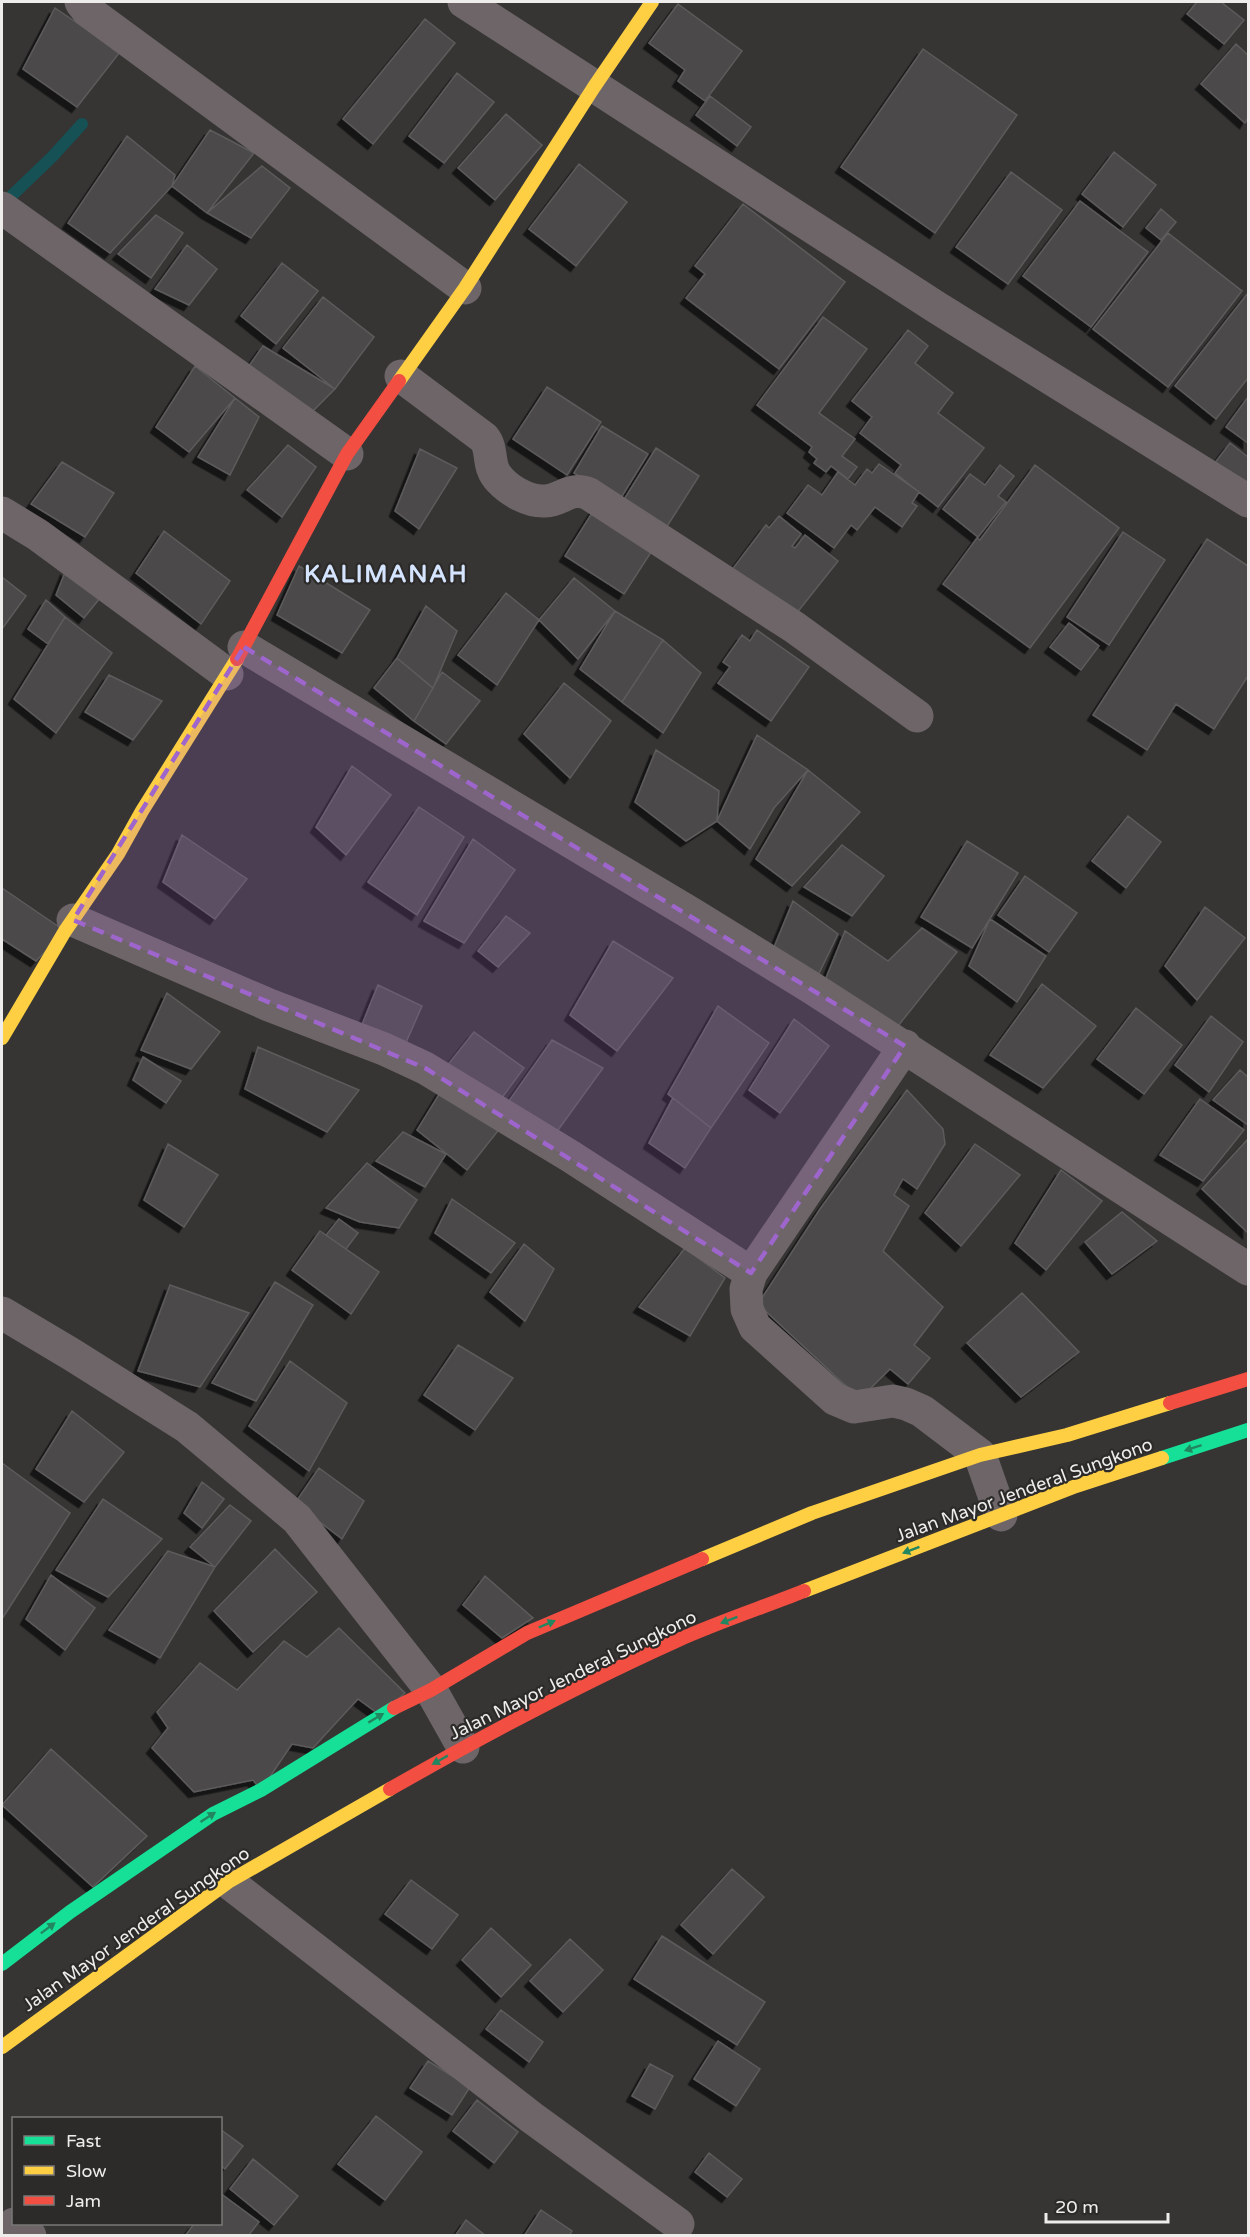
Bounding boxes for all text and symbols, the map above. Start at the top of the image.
district label: KALIMANAH [304,560,468,589]
street label: Jalan Mayor Jenderal Sungkono [892,1433,1156,1547]
one-way arrow [1184,1444,1202,1453]
one-way arrow [902,1546,920,1555]
street label: Jalan Mayor Jenderal Sungkono [446,1605,700,1745]
one-way arrow [720,1616,738,1626]
one-way arrow [538,1620,555,1629]
one-way arrow [368,1712,384,1723]
one-way arrow [431,1755,448,1765]
one-way arrow [200,1812,217,1823]
street label: Jalan Mayor Jenderal Sungkono [18,1842,254,2016]
one-way arrow [41,1923,56,1935]
legend [12,2117,222,2225]
text: Fast [66,2130,101,2152]
text: Slow [66,2160,107,2182]
scale bar [1046,2186,1168,2224]
text: Jam [66,2190,101,2212]
text: 20 m [1055,2196,1099,2218]

